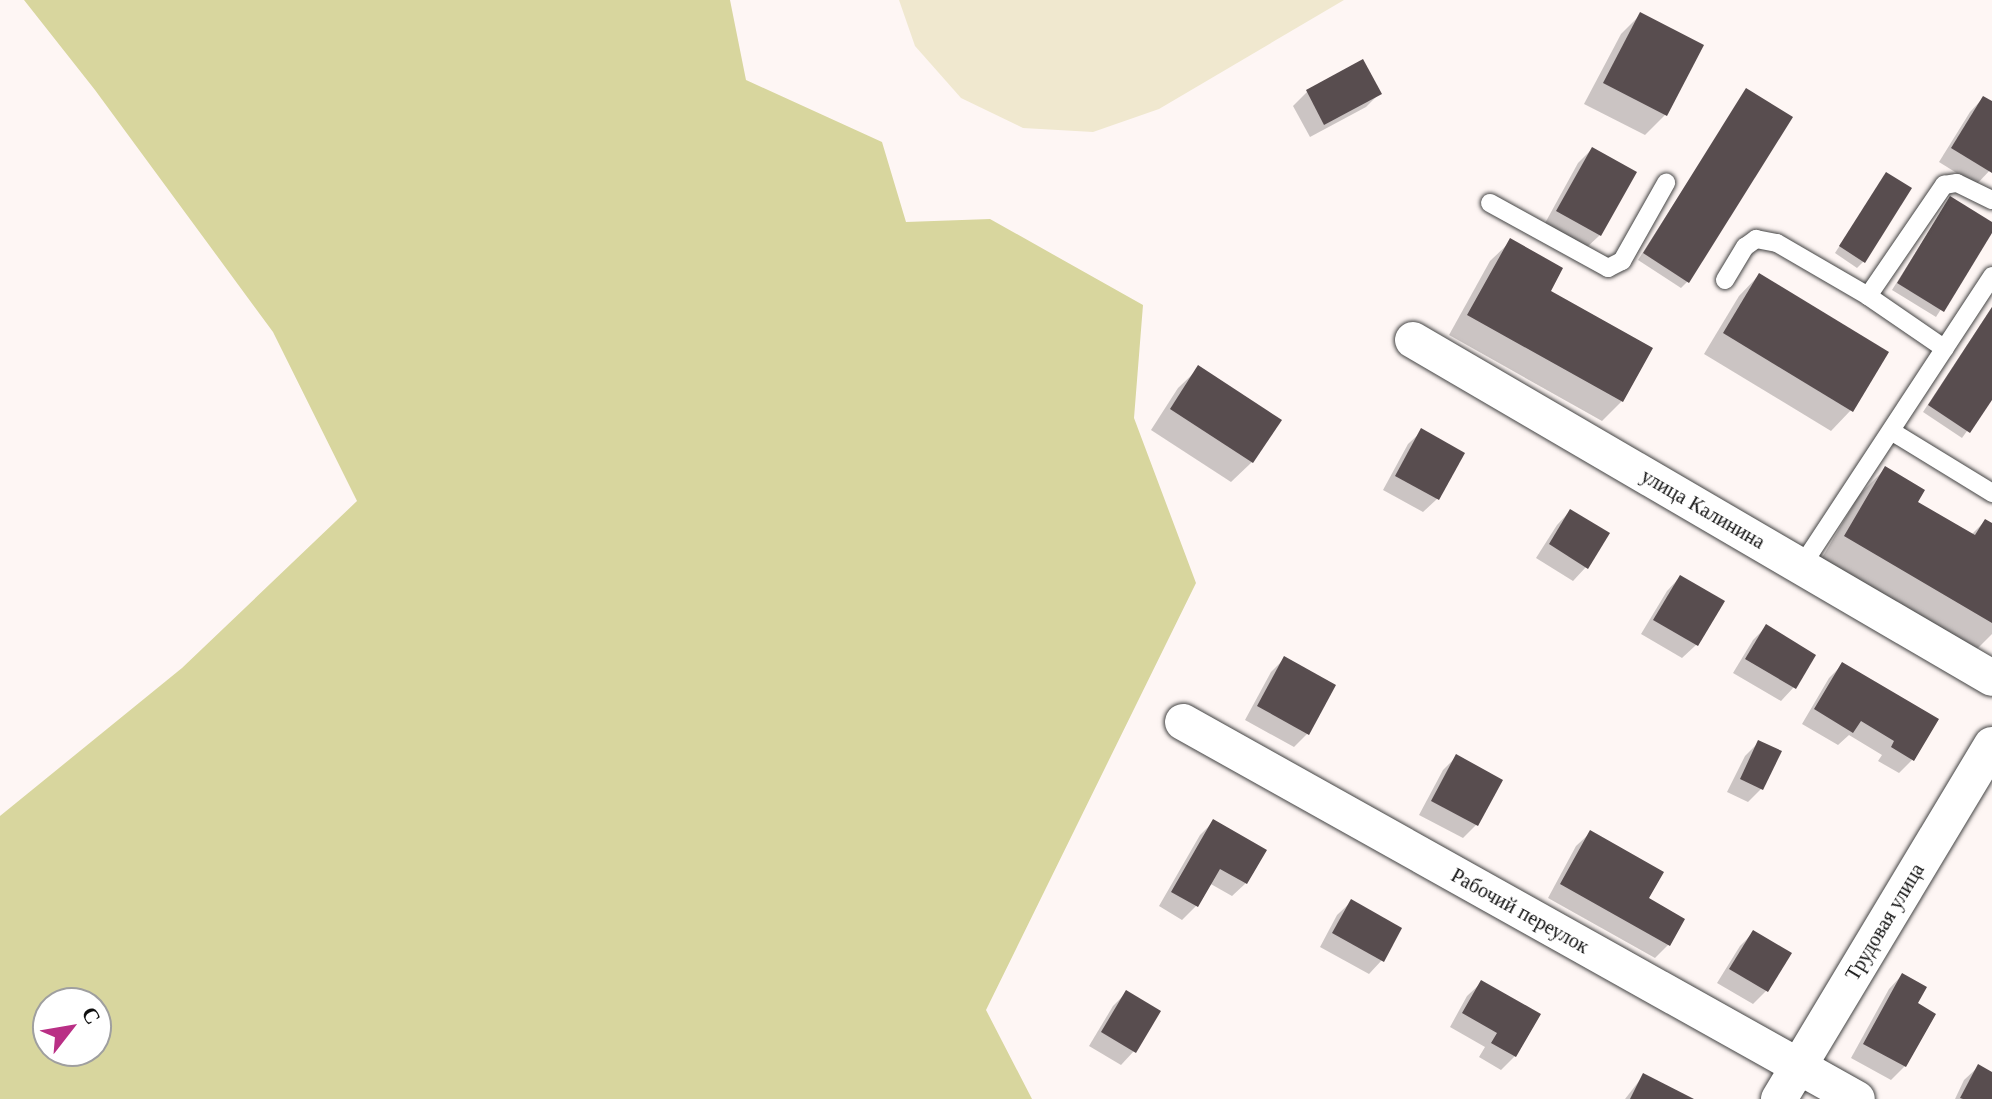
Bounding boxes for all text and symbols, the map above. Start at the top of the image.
street label: улица Калинина [1637,464,1769,554]
street label: Трудовая улица [1841,859,1929,985]
street label: Рабочий переулок [1447,863,1593,959]
north arrow [32,987,112,1067]
text: С [76,1002,107,1029]

